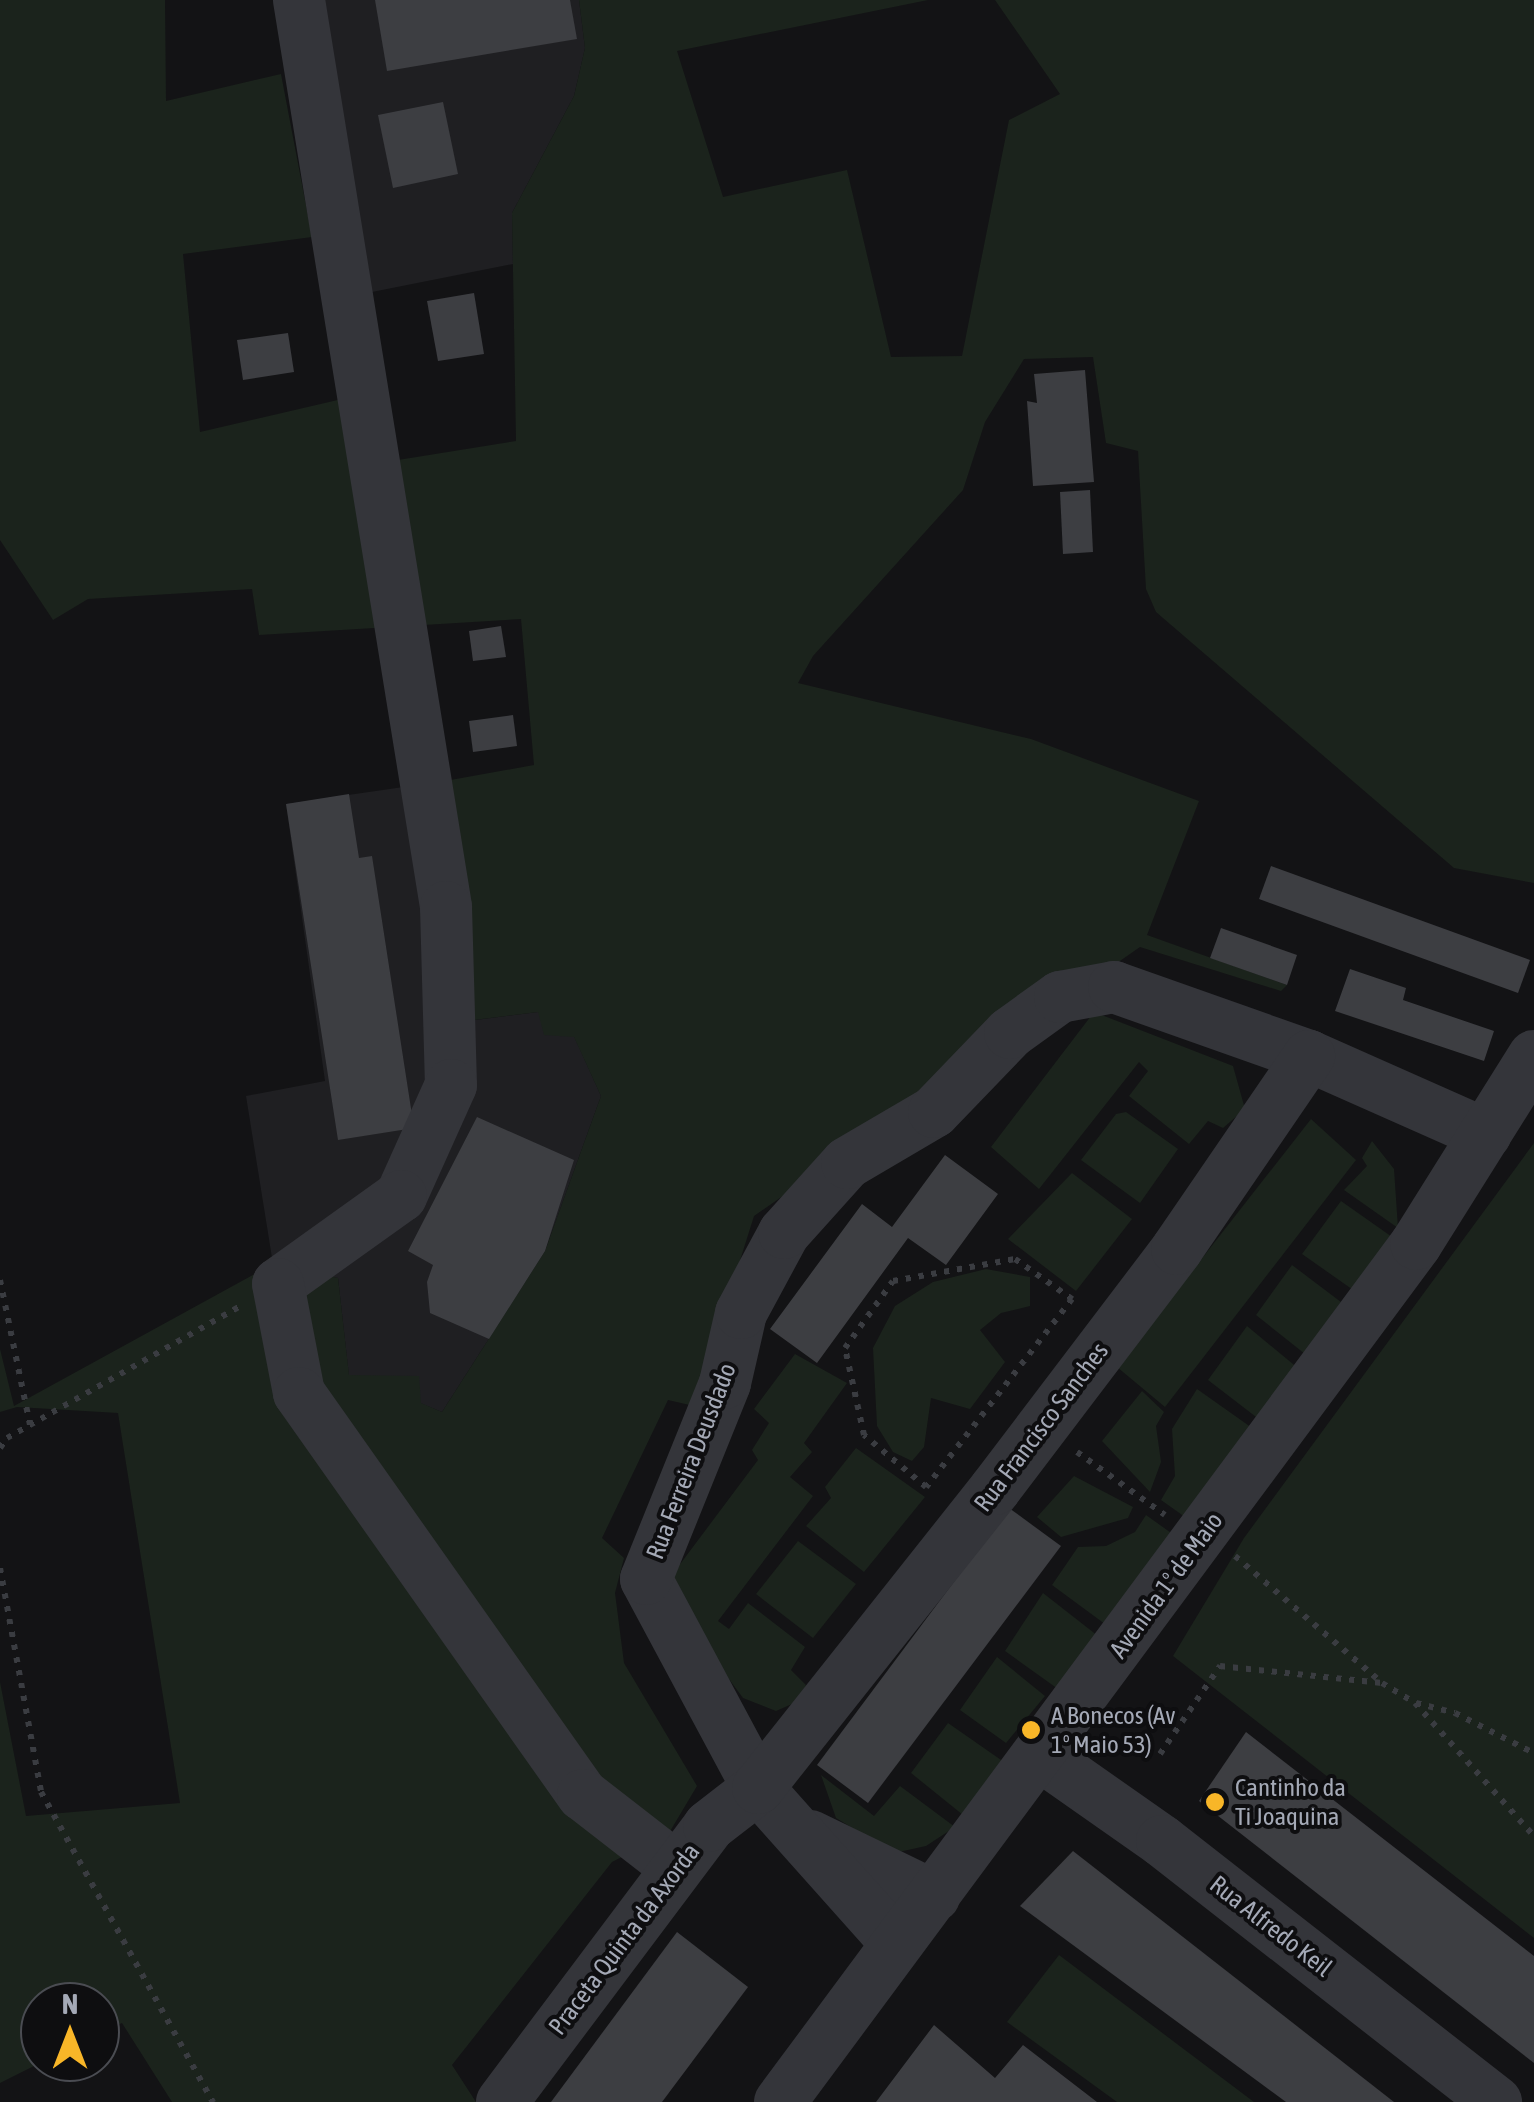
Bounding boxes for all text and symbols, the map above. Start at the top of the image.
street label: Rua Francisco Sanches [968,1337,1114,1517]
street label: Rua Ferreira Deusdado [640,1359,742,1563]
street label: Avenida 1º de Maio [1103,1506,1229,1664]
place label: A Bonecos (Av 1º Maio 53) [1051,1701,1175,1760]
marker: A Bonecos (Av 1º Maio 53) [1020,1719,1042,1741]
place label: Cantinho da Ti Joaquina [1235,1773,1346,1832]
marker: Cantinho da Ti Joaquina [1204,1791,1226,1813]
street label: Praceta Quinta da Axorda [542,1837,706,2041]
street label: Rua Alfredo Keil [1204,1869,1338,1983]
north arrow [20,1982,120,2082]
text: N [62,1988,78,2020]

